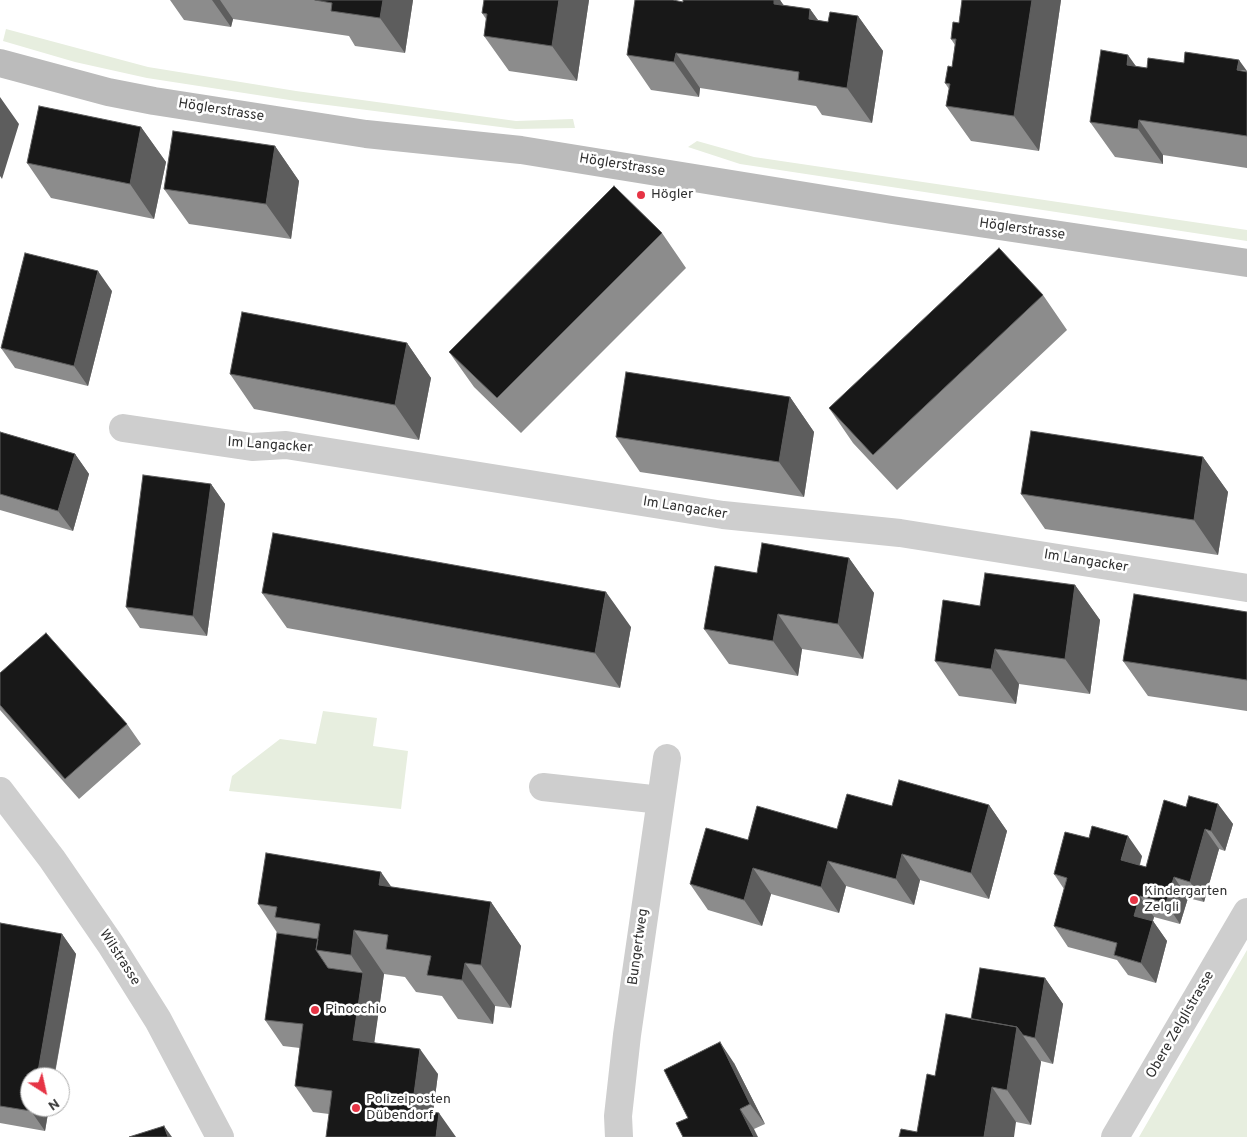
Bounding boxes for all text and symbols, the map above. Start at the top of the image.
street label: Höglerstrasse [177,96,265,126]
street label: Höglerstrasse [578,151,666,181]
place label: Högler [651,187,693,203]
marker: Högler [635,189,647,201]
street label: Höglerstrasse [978,216,1066,244]
street label: Im Langacker [227,435,313,457]
street label: Im Langacker [642,494,728,524]
street label: Im Langacker [1043,547,1129,577]
place label: Kindergarten Zelgli [1144,884,1227,916]
marker: Kindergarten Zelgli [1128,894,1140,906]
street label: Bungertweg [625,908,653,986]
street label: Wilstrasse [95,927,143,989]
street label: Obere Zelglistrasse [1143,968,1219,1082]
place label: Pinocchio [325,1002,387,1018]
marker: Pinocchio [309,1004,321,1016]
north arrow [20,1067,70,1117]
place label: Polizeiposten Dübendorf [366,1092,451,1124]
text: N [44,1094,62,1114]
marker: Polizeiposten Dübendorf [350,1102,362,1114]

